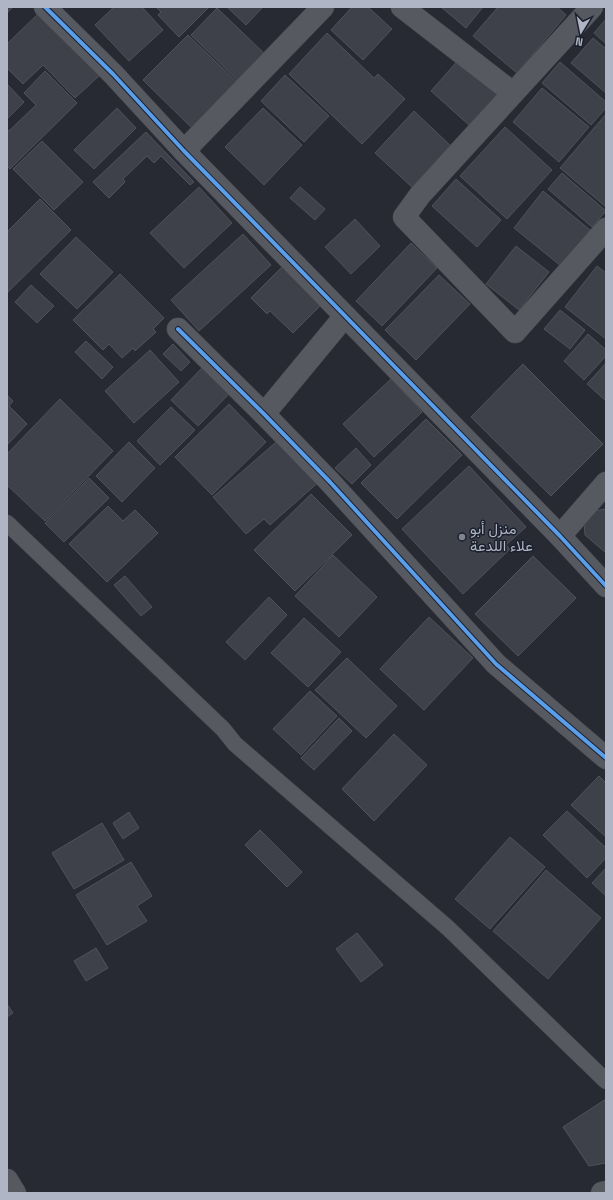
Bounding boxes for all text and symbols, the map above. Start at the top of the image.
north arrow [561,12,601,52]
text: N [574,34,584,49]
place label: منزل أبو علاء اللدعة [470,519,533,555]
marker: منزل أبو علاء اللدعة [457,532,467,542]

